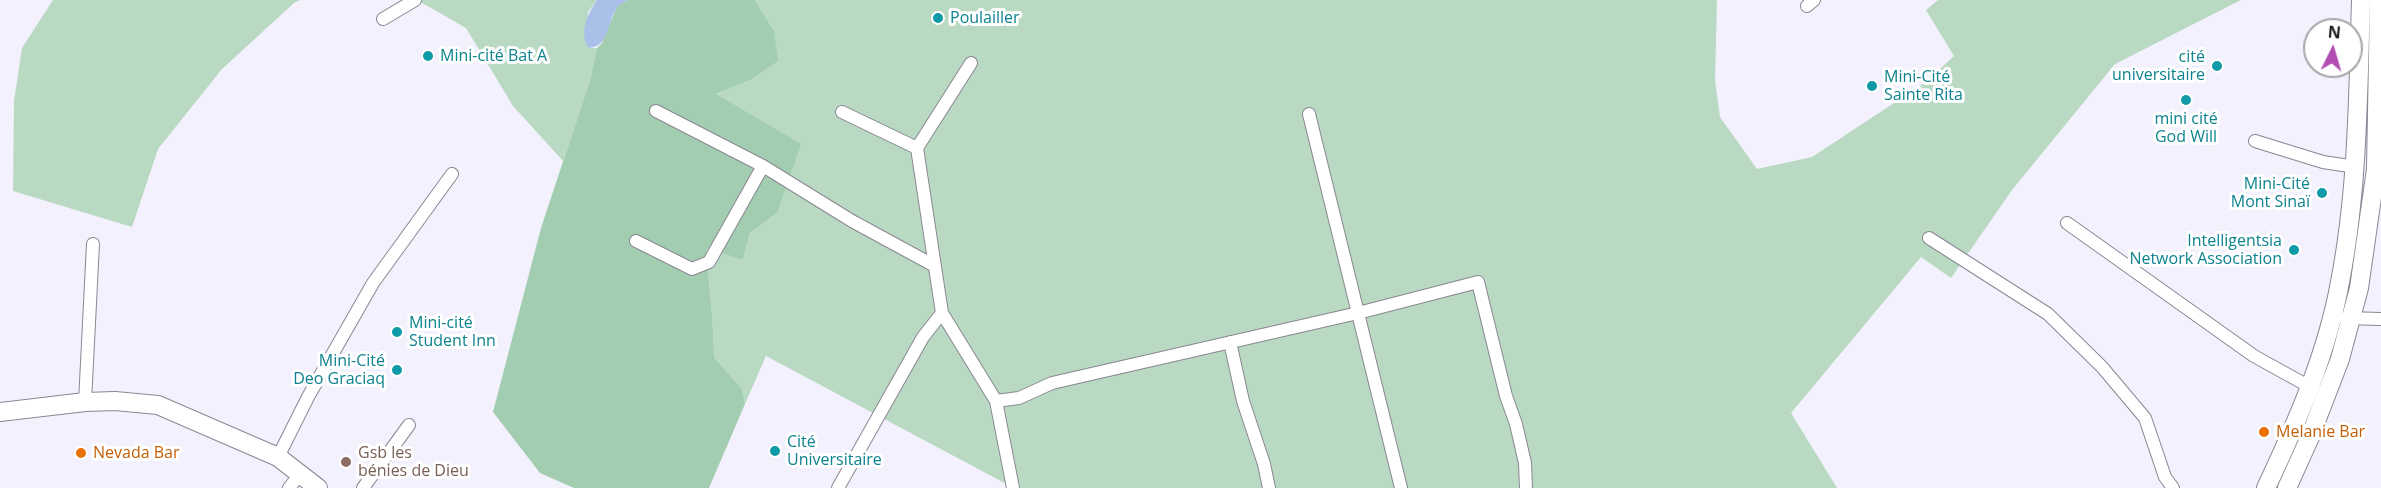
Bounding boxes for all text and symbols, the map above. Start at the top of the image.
place label: Poulailler [950,8,1020,28]
marker: Poulailler [931,11,945,25]
north arrow [2303,18,2363,78]
text: N [2327,21,2342,44]
place label: Mini-cité Bat A [440,46,547,66]
place label: cité universitaire [2112,47,2205,85]
marker: Mini-cité Bat A [421,49,435,63]
marker: cité universitaire [2210,59,2224,73]
place label: Mini-Cité Sainte Rita [1884,67,1963,105]
marker: Mini-Cité Sainte Rita [1865,79,1879,93]
marker: mini cité God Will [2179,93,2193,107]
place label: mini cité God Will [2154,109,2218,147]
place label: Mini-Cité Mont Sinaï [2231,174,2310,212]
marker: Mini-Cité Mont Sinaï [2315,186,2329,200]
place label: Intelligentsia Network Association [2129,231,2282,269]
marker: Intelligentsia Network Association [2287,243,2301,257]
place label: Mini-cité Student Inn [409,313,496,351]
marker: Mini-cité Student Inn [390,325,404,339]
place label: Mini-Cité Deo Graciaq [293,351,385,389]
marker: Mini-Cité Deo Graciaq [390,363,404,377]
place label: Melanie Bar [2276,422,2365,442]
marker: Melanie Bar [2257,425,2271,439]
place label: Cité Universitaire [787,432,882,470]
place label: Nevada Bar [93,443,180,463]
place label: Gsb les bénies de Dieu [358,443,469,481]
marker: Cité Universitaire [768,444,782,458]
marker: Nevada Bar [74,446,88,460]
marker: Gsb les bénies de Dieu [339,455,353,469]

